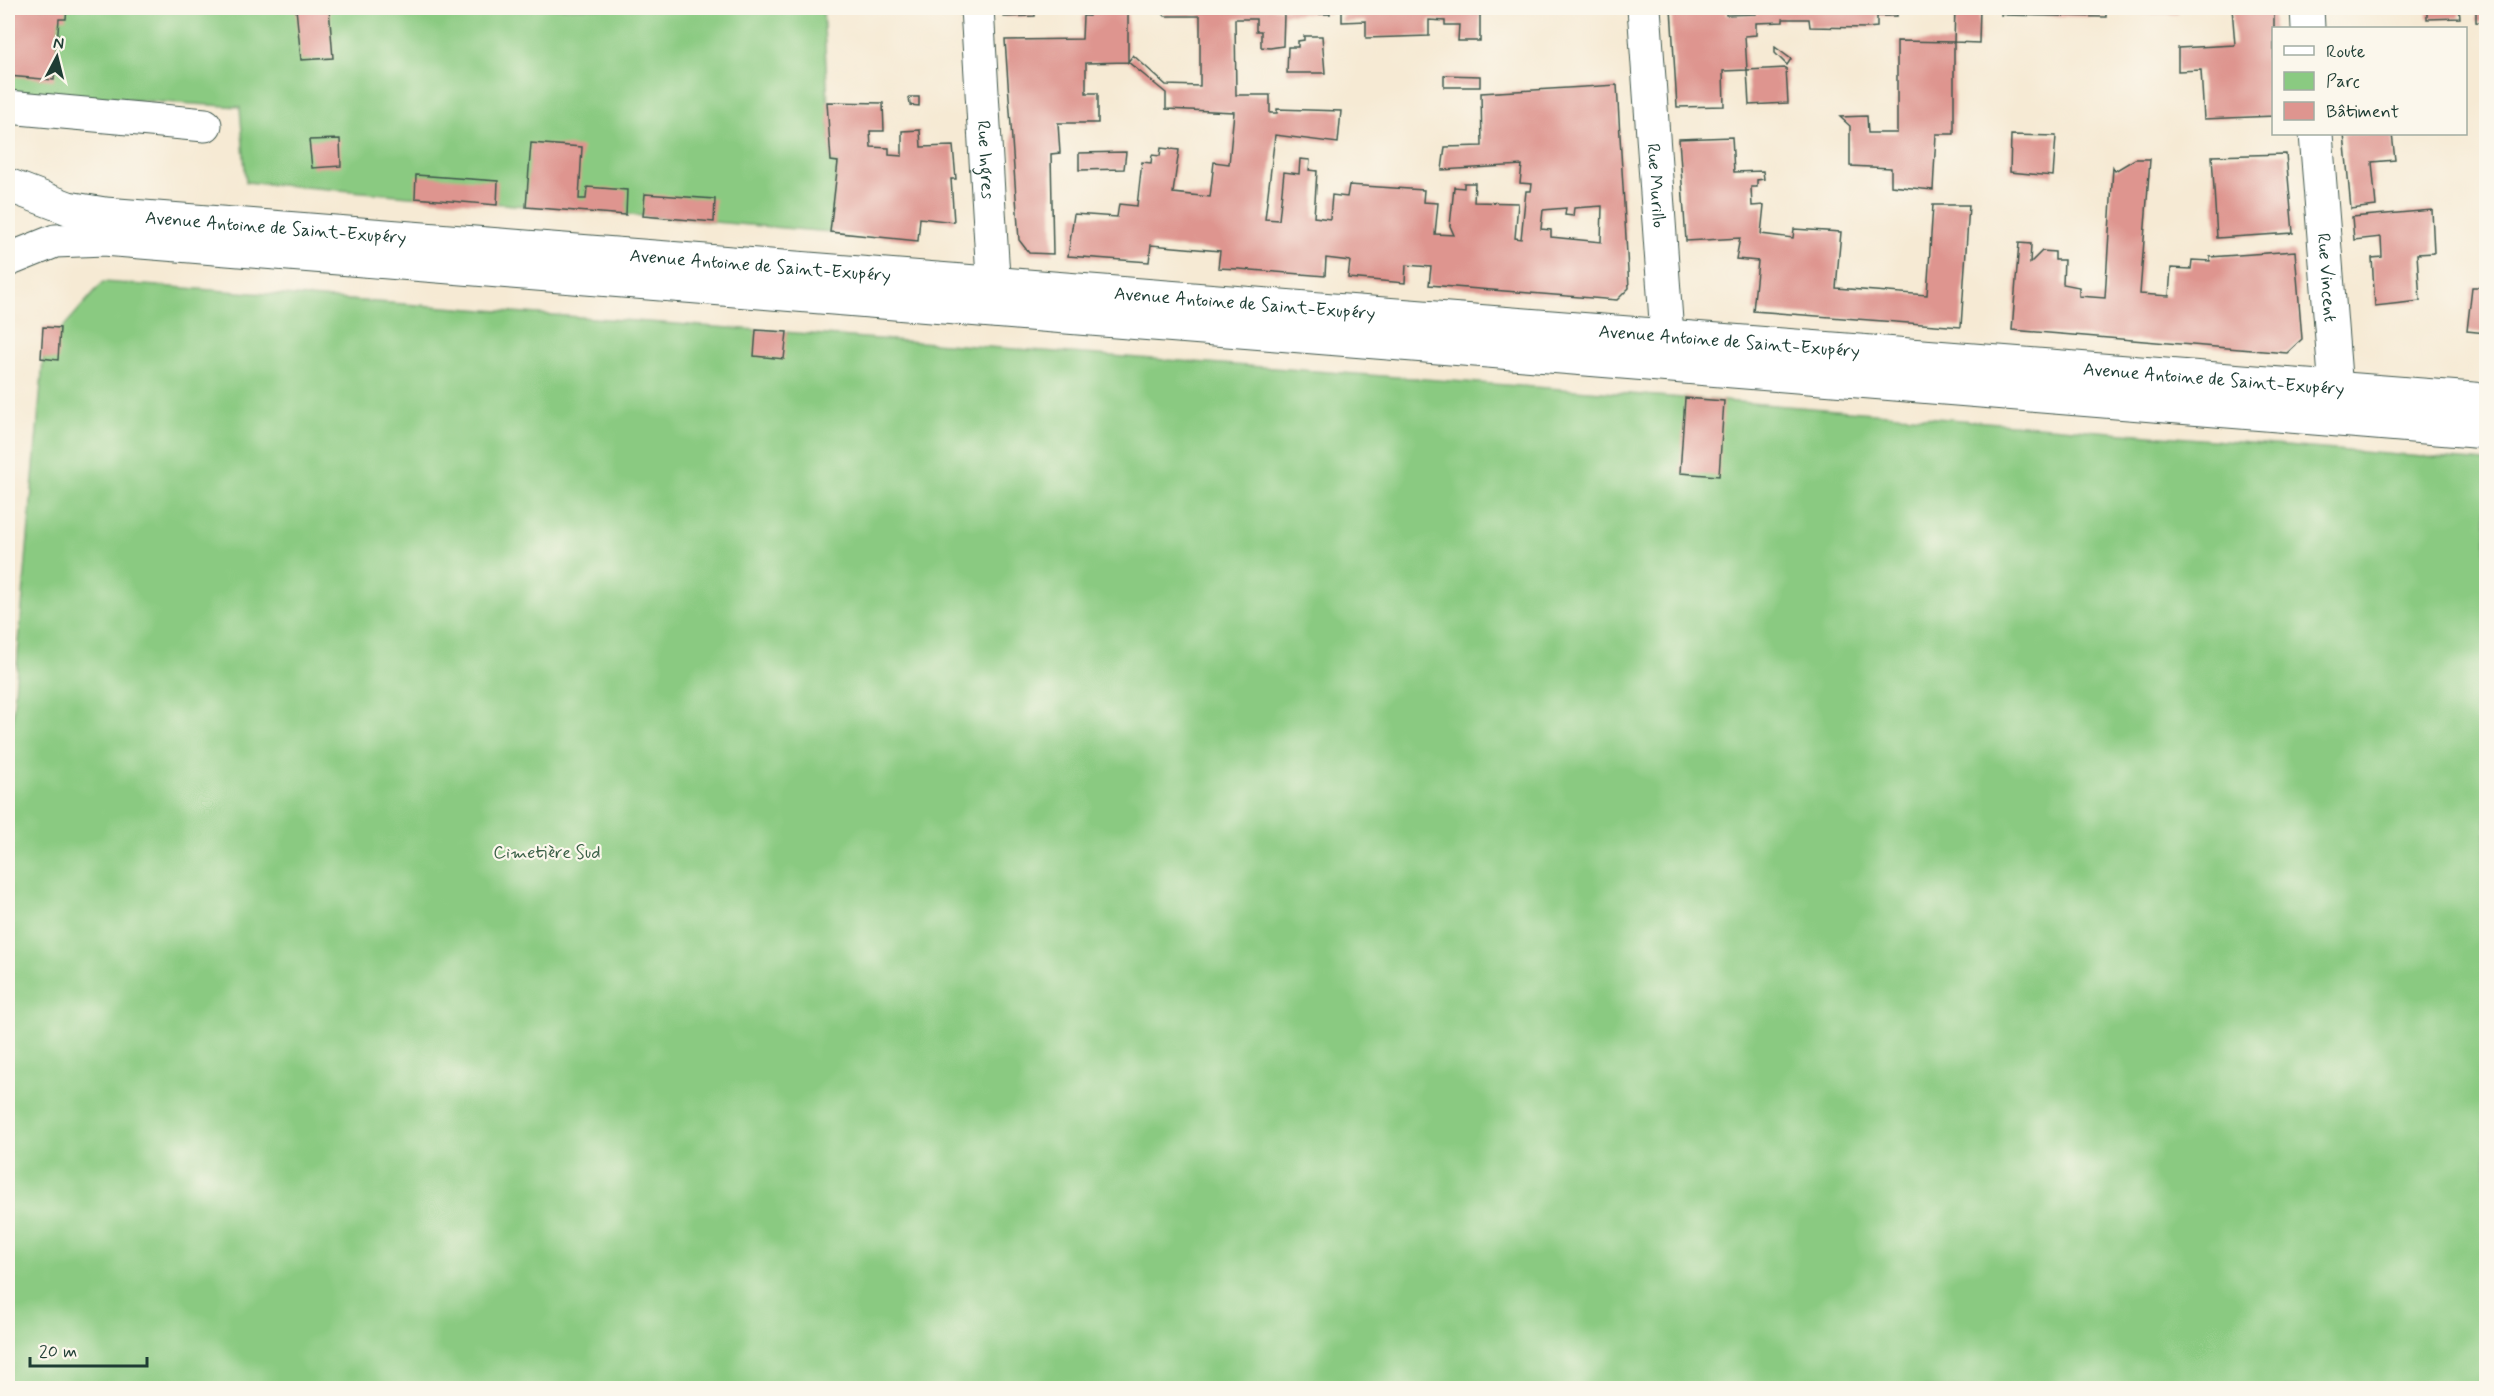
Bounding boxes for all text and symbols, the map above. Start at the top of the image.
north arrow [27,27,87,87]
legend [2272,27,2467,135]
text: N [52,33,65,55]
text: Route [2326,40,2365,64]
text: Parc [2326,70,2360,94]
text: Bâtiment [2326,100,2399,124]
street label: Rue Ingres [971,120,999,200]
street label: Rue Murillo [1641,142,1670,229]
street label: Avenue Antoine de Saint-Exupéry [144,206,407,251]
street label: Rue Vincent [2311,232,2342,323]
street label: Avenue Antoine de Saint-Exupéry [629,244,892,288]
street label: Avenue Antoine de Saint-Exupéry [1113,282,1376,326]
street label: Avenue Antoine de Saint-Exupéry [1598,320,1861,364]
street label: Avenue Antoine de Saint-Exupéry [2082,358,2345,402]
park label: Cimetière Sud [493,841,601,865]
scale bar [30,1330,147,1368]
text: 20 m [39,1340,77,1364]

